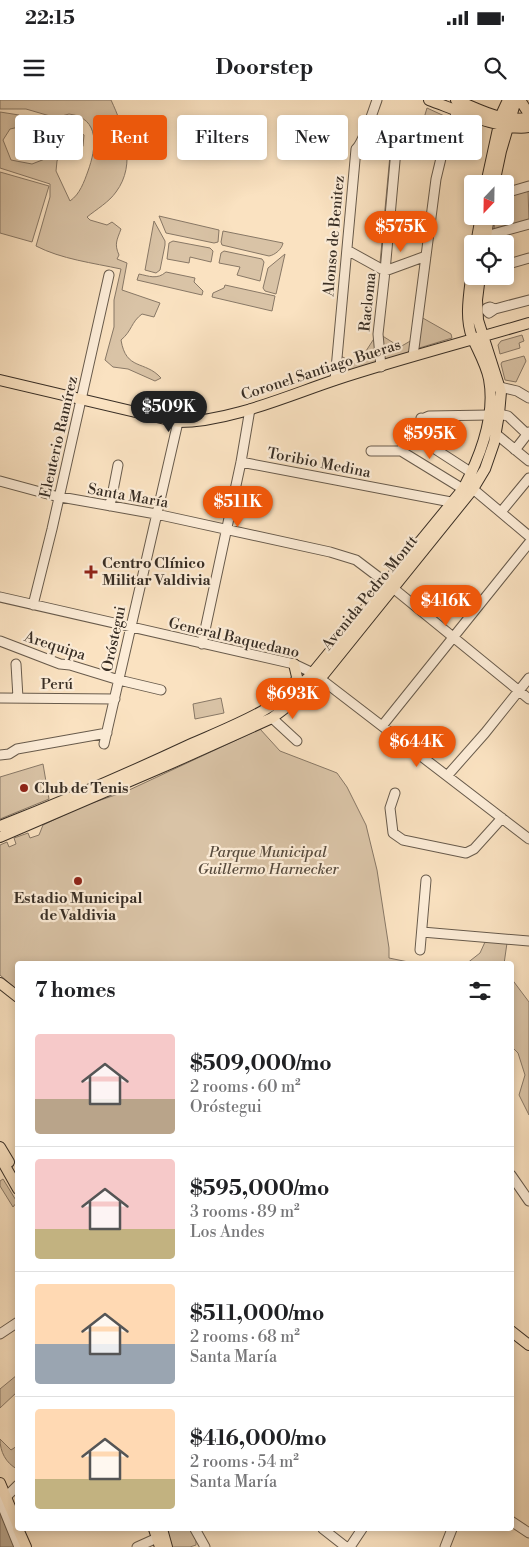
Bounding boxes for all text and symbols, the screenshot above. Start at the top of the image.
text: 22:15 [25,6,75,30]
icon: menu [20,54,48,82]
text: Doorstep [216,54,313,81]
icon: search [481,54,509,82]
chip: Buy [15,115,83,160]
chip: Rent [93,115,167,160]
chip: Filters [177,115,267,160]
chip: New [277,115,348,160]
chip: Apartment [358,115,482,160]
street label: Alonso de Benitez [319,175,349,298]
north arrow [464,175,514,225]
map controls [464,175,514,285]
pin: $575K [366,210,436,253]
text: $575K [376,217,426,237]
button: locate [464,235,514,285]
street label: Racloma [355,271,381,333]
street label: Coronel Santiago Bueras [239,335,403,405]
street label: Eleuterio Ramírez [36,374,82,500]
pin: $509K [134,390,204,433]
text: $509K [142,397,196,417]
pin: $595K [395,418,465,460]
text: $595K [404,424,456,444]
street label: Toribio Medina [266,444,373,482]
street label: Santa María [86,480,170,513]
pin: $511K [203,486,273,528]
text: $511K [214,492,262,512]
street label: Avenida Pedro Montt [317,531,422,655]
place label: Centro Clínico Militar Valdivia [102,554,212,590]
marker: Centro Clínico Militar Valdivia [84,565,98,579]
pin: $416K [411,584,481,627]
text: $416K [421,591,471,611]
street label: Oróstegui [98,604,130,674]
street label: General Baquedano [167,614,301,662]
street label: Arequipa [21,627,88,665]
street label: Perú [41,675,74,694]
pin: $693K [258,678,328,720]
text: $693K [267,684,319,704]
pin: $644K [382,726,452,768]
text: $644K [390,732,444,752]
place label: Club de Tenis [34,779,128,798]
marker: Club de Tenis [18,782,30,794]
park label: Parque Municipal Guillermo Harnecker [197,843,339,879]
marker: Estadio Municipal de Valdivia [72,875,84,887]
place label: Estadio Municipal de Valdivia [14,889,142,925]
icon: filters [466,977,494,1005]
text: 7 homes [35,978,116,1004]
text: $509,000/mo [190,1051,332,1077]
icon: home [75,1054,135,1114]
text: 2 rooms · 60 m² [190,1077,301,1097]
text: Oróstegui [190,1097,262,1117]
text: $595,000/mo [190,1176,329,1202]
icon: home [75,1179,135,1239]
text: 3 rooms · 89 m² [190,1202,300,1222]
text: Los Andes [190,1222,265,1242]
text: $511,000/mo [190,1301,324,1327]
icon: home [75,1304,135,1364]
text: 2 rooms · 68 m² [190,1327,300,1347]
text: Santa María [190,1347,277,1367]
text: $416,000/mo [190,1426,327,1452]
icon: home [75,1429,135,1489]
text: 2 rooms · 54 m² [190,1452,299,1472]
text: Santa María [190,1472,277,1492]

